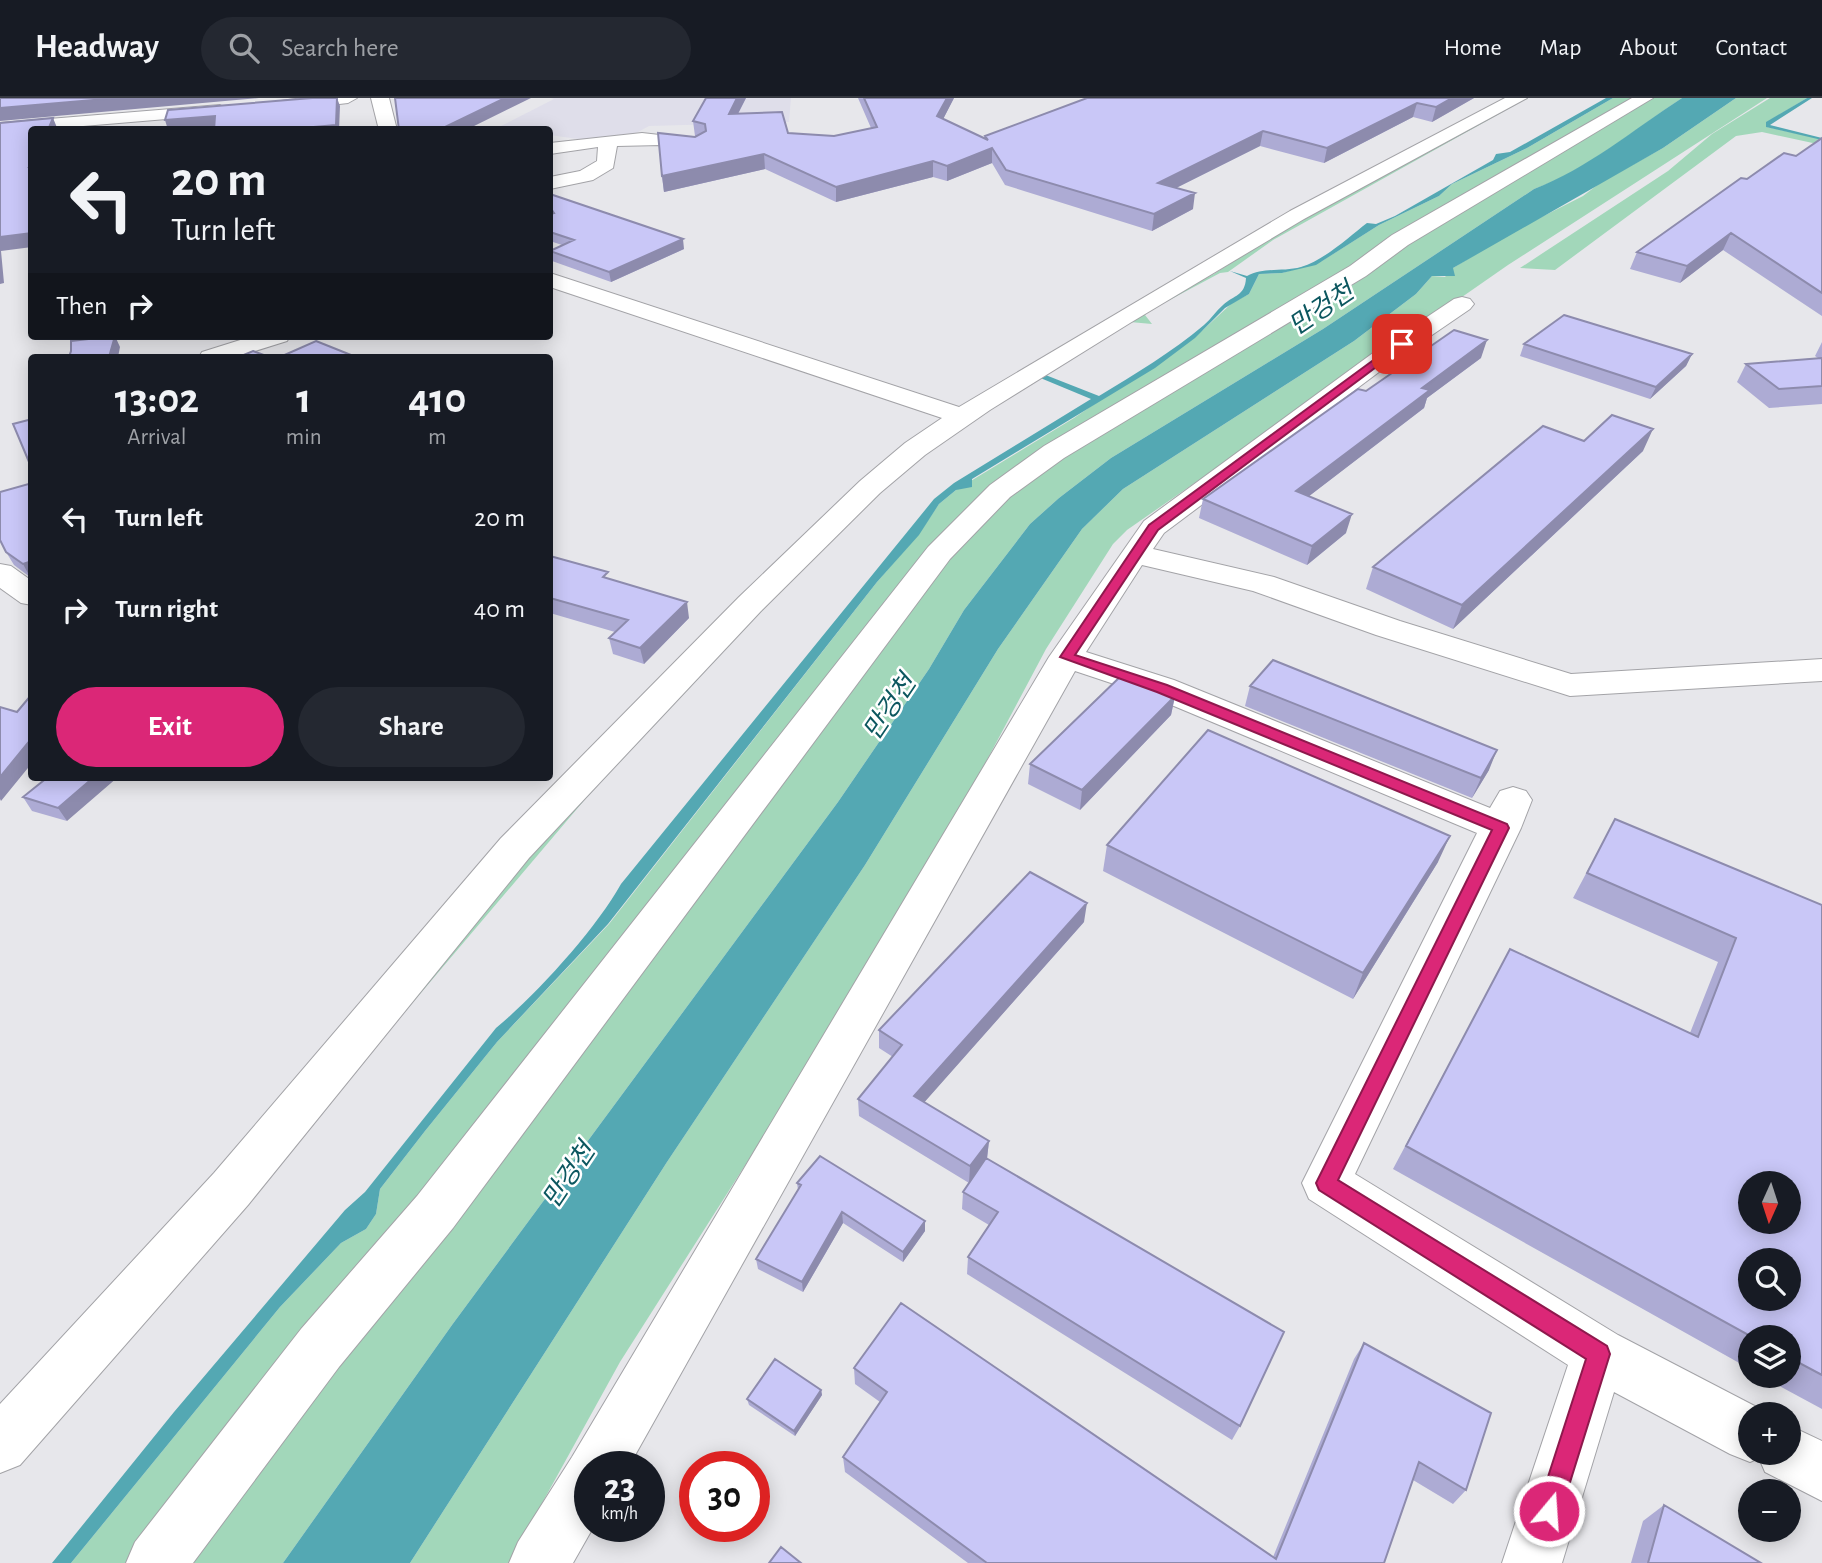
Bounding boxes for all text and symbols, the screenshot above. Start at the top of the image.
search box [201,17,691,80]
icon: search [225,29,263,67]
text: Headway [35,31,159,64]
text: Search here [281,35,399,61]
text: Home [1444,36,1502,60]
text: Map [1540,36,1582,60]
text: About [1620,36,1677,60]
text: Contact [1715,36,1787,60]
icon: left [56,154,147,245]
text: 20 m [171,156,267,205]
text: Turn left [171,214,275,246]
water label: 만겅천 [1284,275,1361,340]
icon: right [121,287,159,325]
text: Then [56,293,107,319]
pin [1372,314,1432,374]
icon: arrive [1383,325,1421,363]
text: 13:02 [115,378,199,420]
text: 1 [296,378,311,420]
text: 410 [408,378,466,420]
text: Arrival [127,426,186,449]
text: min [286,426,322,449]
text: m [428,426,447,449]
icon: left [56,500,94,538]
text: Turn left [115,505,203,531]
text: 20 m [474,505,525,531]
icon: right [56,591,94,629]
text: Turn right [115,596,218,622]
text: 40 m [474,596,525,622]
water label: 만겅천 [858,667,922,745]
button: Exit [56,687,284,767]
button: Share [298,687,525,767]
water label: 만겅천 [537,1135,601,1213]
north arrow [1738,1171,1801,1234]
map controls [1738,1171,1801,1542]
button: search [1738,1248,1801,1311]
button: layers [1738,1325,1801,1388]
button: + [1738,1402,1801,1465]
speed limit sign: 30 [679,1451,770,1542]
text: 23 [604,1470,635,1505]
position arrow [1512,1474,1586,1548]
button: − [1738,1479,1801,1542]
text: km/h [601,1505,638,1523]

